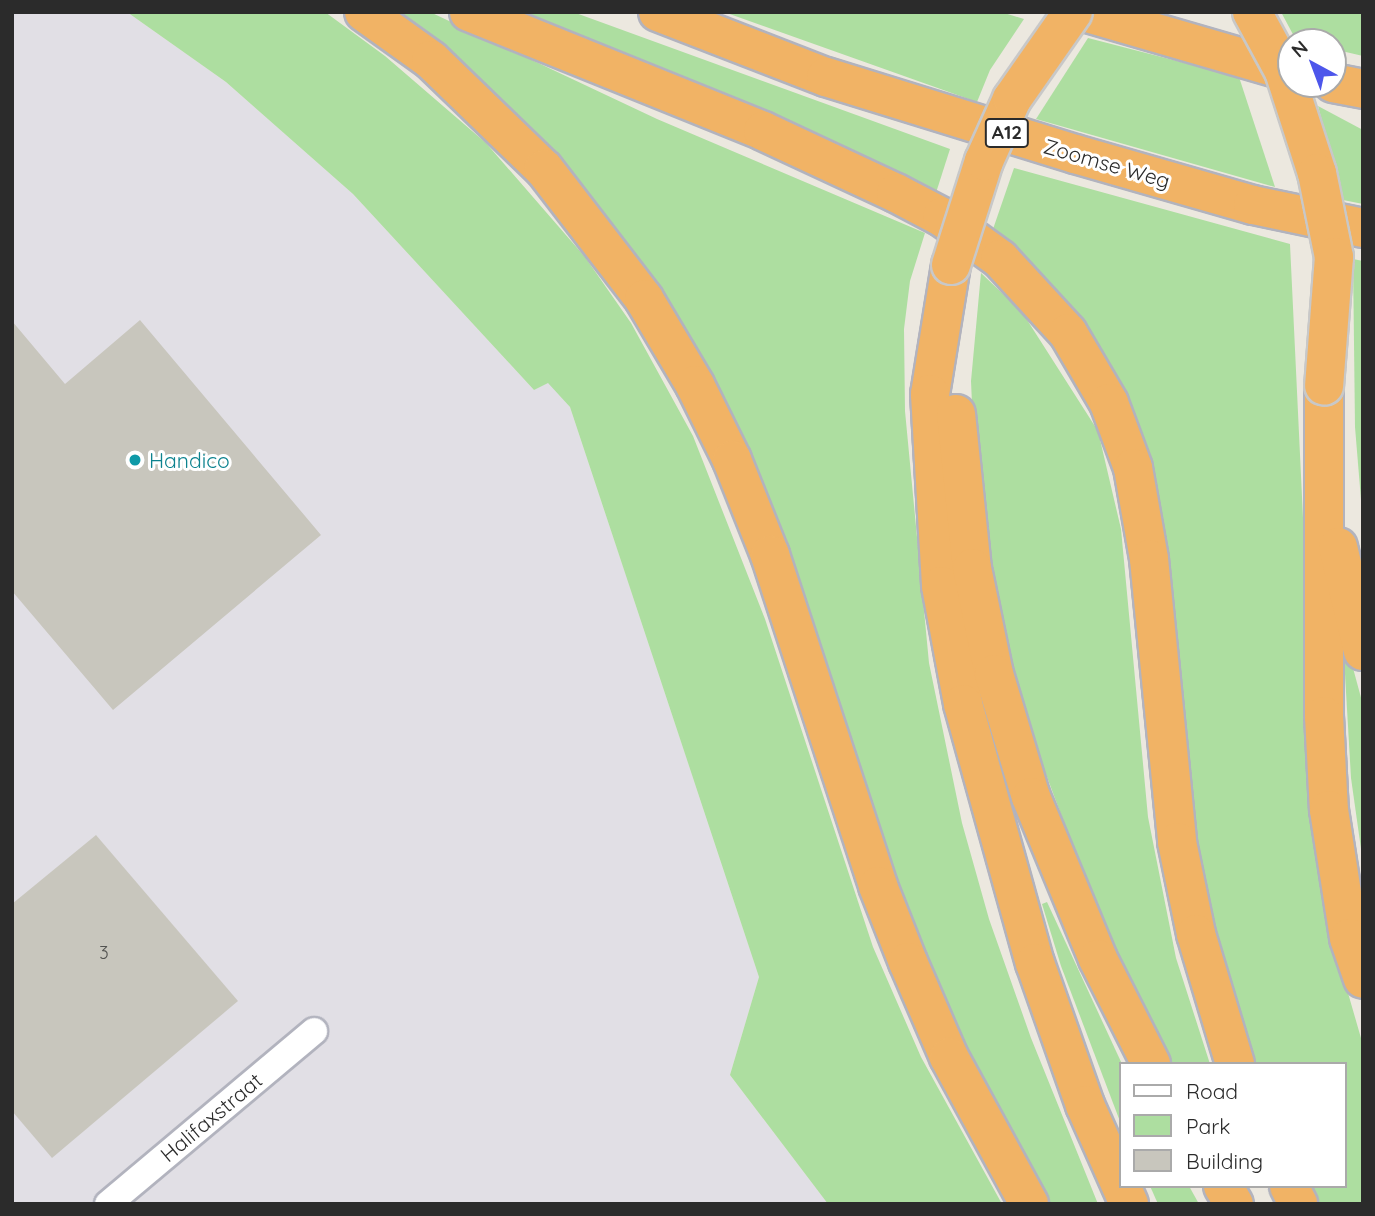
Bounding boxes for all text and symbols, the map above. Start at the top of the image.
north arrow [1277,28,1347,98]
text: N [1286,35,1313,62]
road number: A12 [984,118,1030,148]
street label: Zoomse Weg [1041,133,1173,193]
place label: Handico [149,447,230,473]
marker: Handico [127,452,143,468]
house number: 3 [99,942,109,964]
legend [1120,1062,1347,1188]
street label: Halifaxstraat [155,1067,267,1167]
text: Road [1186,1078,1238,1104]
text: Park [1186,1113,1230,1139]
text: Building [1186,1148,1263,1174]

